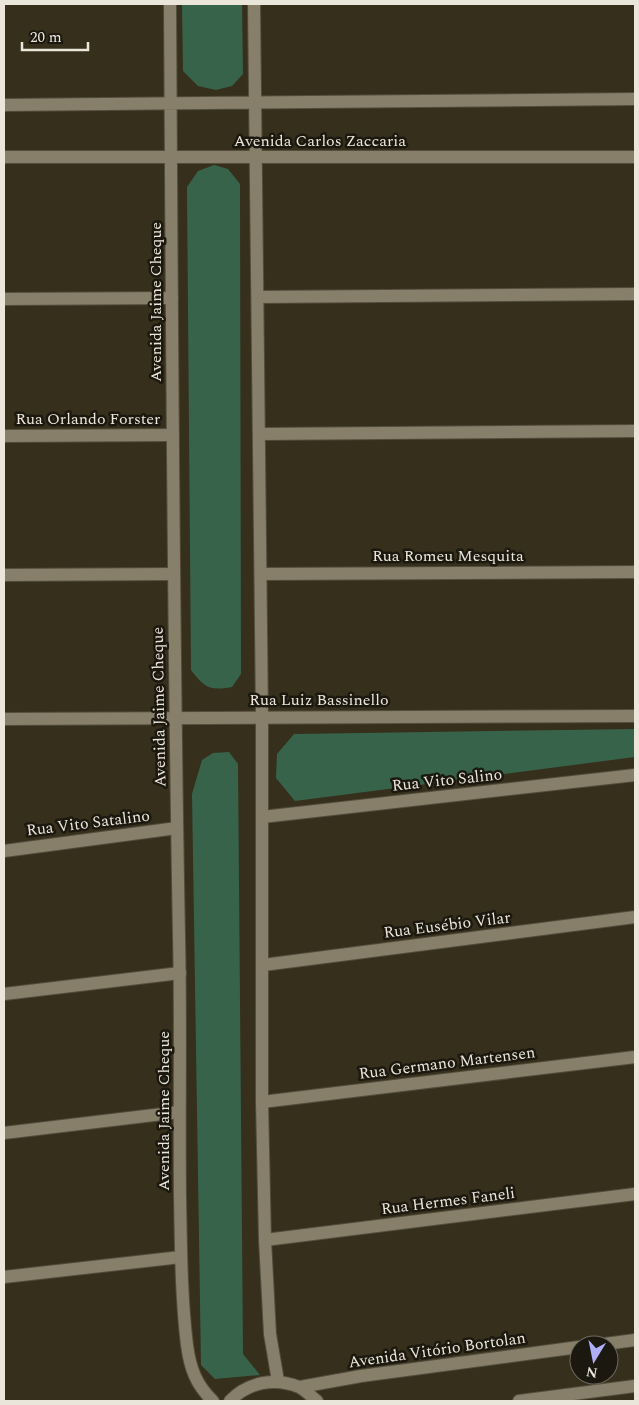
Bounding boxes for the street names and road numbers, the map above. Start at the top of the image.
street label: Avenida Carlos Zaccaria [234,129,406,153]
street label: Avenida Jaime Cheque [144,222,168,382]
street label: Rua Orlando Forster [16,407,160,431]
street label: Rua Romeu Mesquita [372,544,524,568]
street label: Avenida Jaime Cheque [146,627,172,787]
street label: Rua Luiz Bassinello [249,688,389,712]
street label: Rua Vito Salino [391,762,503,798]
street label: Rua Vito Satalino [25,804,151,842]
street label: Rua Eusébio Vilar [382,905,512,945]
street label: Avenida Jaime Cheque [152,1031,176,1191]
street label: Rua Germano Martensen [357,1040,537,1086]
street label: Rua Hermes Faneli [380,1181,516,1221]
street label: Avenida Vitório Bortolan [347,1326,527,1374]

